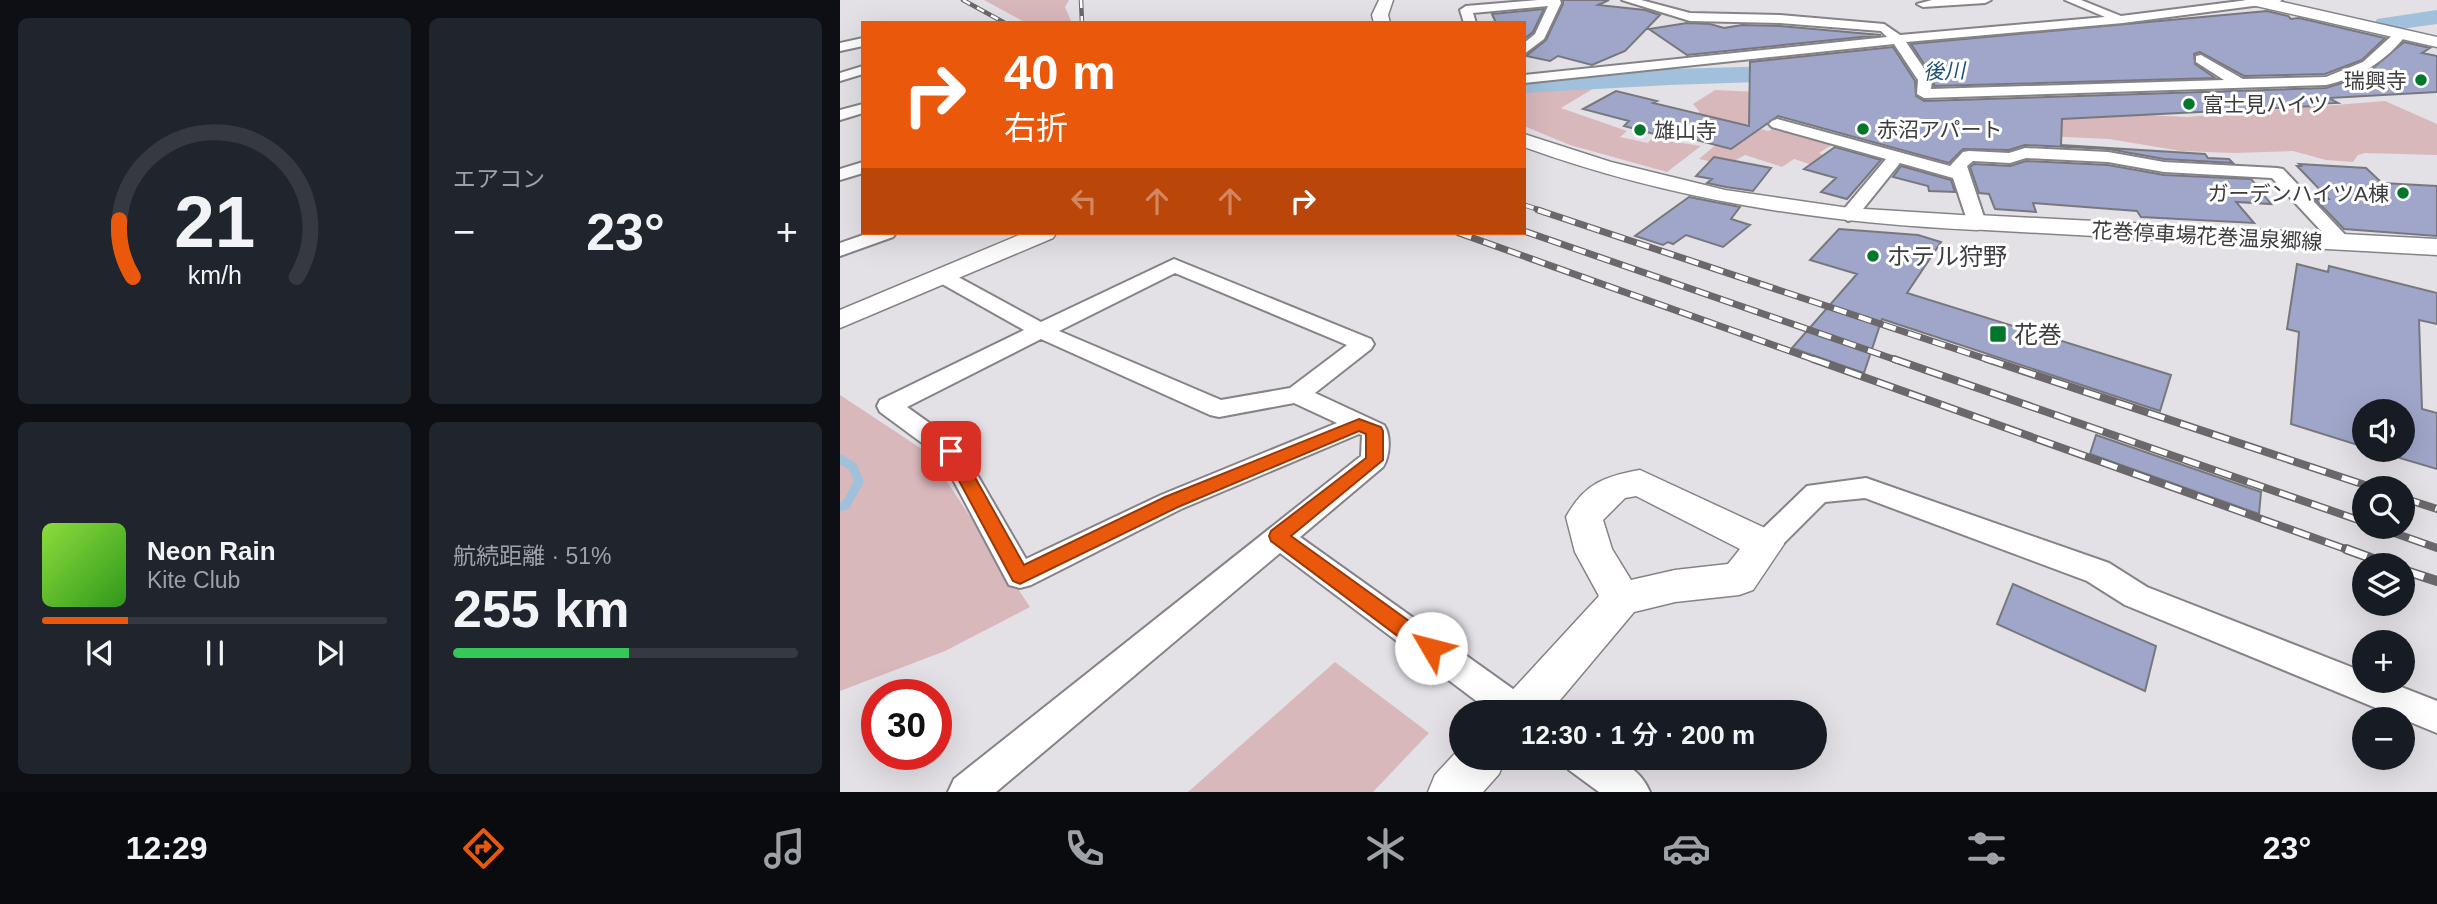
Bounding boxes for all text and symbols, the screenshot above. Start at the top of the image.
text: 40 m [1004,45,1116,99]
icon: right [889,49,980,140]
water label: 後川 [1923,59,1967,83]
place label: 瑞興寺 [2344,69,2407,92]
marker: 瑞興寺 [2413,72,2429,88]
place label: 富士見ハイツ [2203,93,2329,116]
marker: 富士見ハイツ [2181,96,2197,112]
text: 右折 [1004,110,1068,146]
place label: 赤沼アパート [1877,118,2003,141]
place label: 雄山寺 [1654,119,1717,142]
marker: 赤沼アパート [1855,121,1871,137]
marker: 雄山寺 [1632,122,1648,138]
text: エアコン [453,166,545,192]
text: 21 [174,181,255,262]
icon: left [1065,182,1103,220]
icon: ahead [1138,182,1176,220]
icon: ahead [1211,182,1249,220]
icon: right [1284,182,1322,220]
place label: ガーデンハイツA棟 [2207,182,2389,205]
marker: ガーデンハイツA棟 [2395,185,2411,201]
text: 23° [586,203,665,261]
text: − [453,211,475,253]
text: + [776,211,798,253]
street label: 花巻停車場花巻温泉郷線 [2091,218,2323,254]
place label: ホテル狩野 [1887,243,2007,270]
marker: ホテル狩野 [1865,248,1881,264]
text: km/h [187,261,242,289]
place label: 花巻 [2014,321,2062,348]
marker: 花巻 [1988,324,2008,344]
map controls [2352,399,2415,770]
button: sound [2352,399,2415,462]
pin [921,421,981,481]
icon: arrive [932,432,970,470]
button: search [2352,476,2415,539]
text: Neon Rain [147,536,276,566]
text: 航続距離 · 51% [453,543,611,569]
button: layers [2352,553,2415,616]
text: Kite Club [147,567,240,593]
text: 255 km [453,580,629,638]
position arrow [1394,611,1468,685]
button: + [2352,630,2415,693]
icon: previous [81,634,119,672]
icon: pause [196,634,234,672]
icon: next [311,634,349,672]
speed limit sign: 30 [861,679,952,770]
button: − [2352,707,2415,770]
text: 12:30 · 1 分 · 200 m [1521,720,1755,750]
icon: directions [459,824,508,873]
icon: music [760,824,809,873]
icon: phone [1060,824,1109,873]
icon: climate [1361,824,1410,873]
icon: car [1662,824,1711,873]
icon: filters [1962,824,2011,873]
text: 12:29 [126,830,208,866]
text: 23° [2263,830,2311,866]

